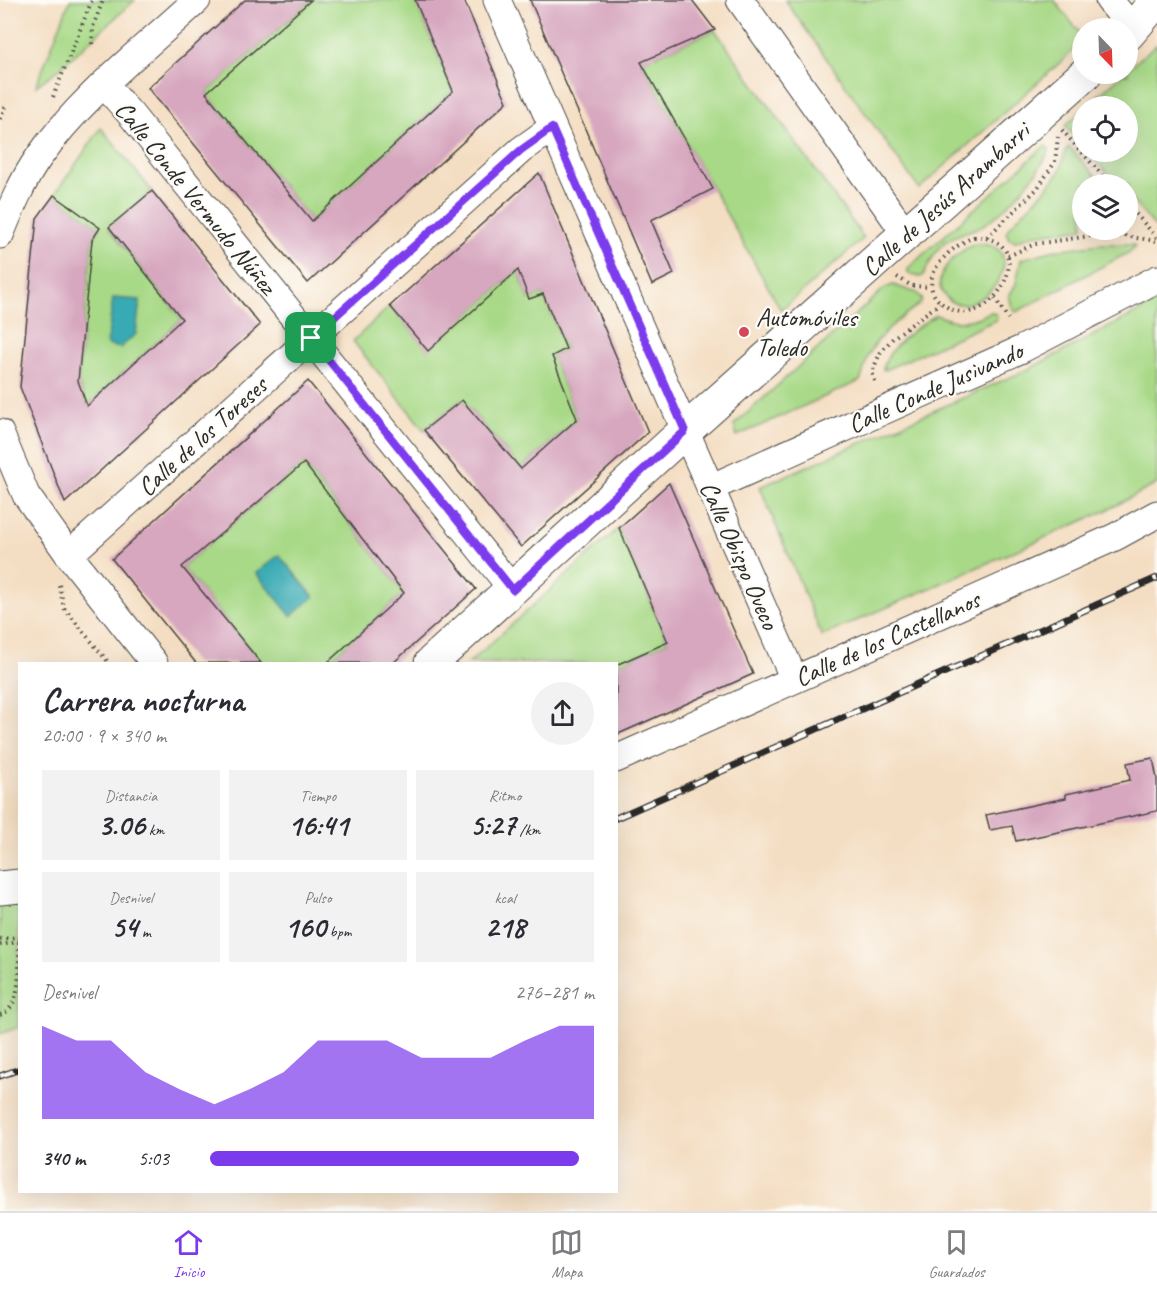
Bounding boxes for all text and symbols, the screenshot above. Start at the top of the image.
north arrow [1072,18,1138,84]
map controls [1072,18,1138,240]
street label: Calle Conde Vermudo Núñez [108,94,285,303]
button: locate [1072,96,1138,162]
street label: Calle de Jesús Arambarri [854,113,1039,284]
button: layers [1072,174,1138,240]
place label: Automóviles Toledo [756,301,859,364]
pin [285,312,336,363]
icon: arrive [294,321,327,354]
marker: Automóviles Toledo [737,325,751,339]
street label: Calle Conde Jusivando [843,333,1030,441]
street label: Calle de los Toreses [130,368,276,503]
street label: Calle Obispo Oveco [692,476,788,636]
street label: Calle de los Castellanos [789,582,987,694]
text: Carrera nocturna [42,679,244,721]
button: share [531,682,594,745]
text: 20:00 · 9 × 340 m [42,723,166,748]
text: Distancia [105,786,157,806]
text: Tiempo [300,786,336,806]
text: Ritmo [489,786,521,806]
text: 3.06 [98,806,145,844]
text: 16:41 [288,806,348,844]
text: 5:27 [470,806,516,844]
text: km [145,820,164,840]
text: /km [516,820,540,840]
text: Desnivel [109,888,153,908]
text: Pulso [305,888,331,908]
text: kcal [494,888,516,908]
text: 54 [111,908,138,946]
text: 160 [285,908,326,946]
text: 218 [485,908,525,946]
text: m [138,922,151,942]
text: bpm [326,922,351,942]
text: Desnivel [42,980,96,1005]
text: 276–281 m [515,980,594,1005]
text: 340 m [42,1146,85,1171]
text: 5:03 [138,1146,169,1171]
tab: Inicio [172,1226,205,1282]
tab: Mapa [550,1226,583,1282]
tab: Guardados [928,1226,985,1282]

